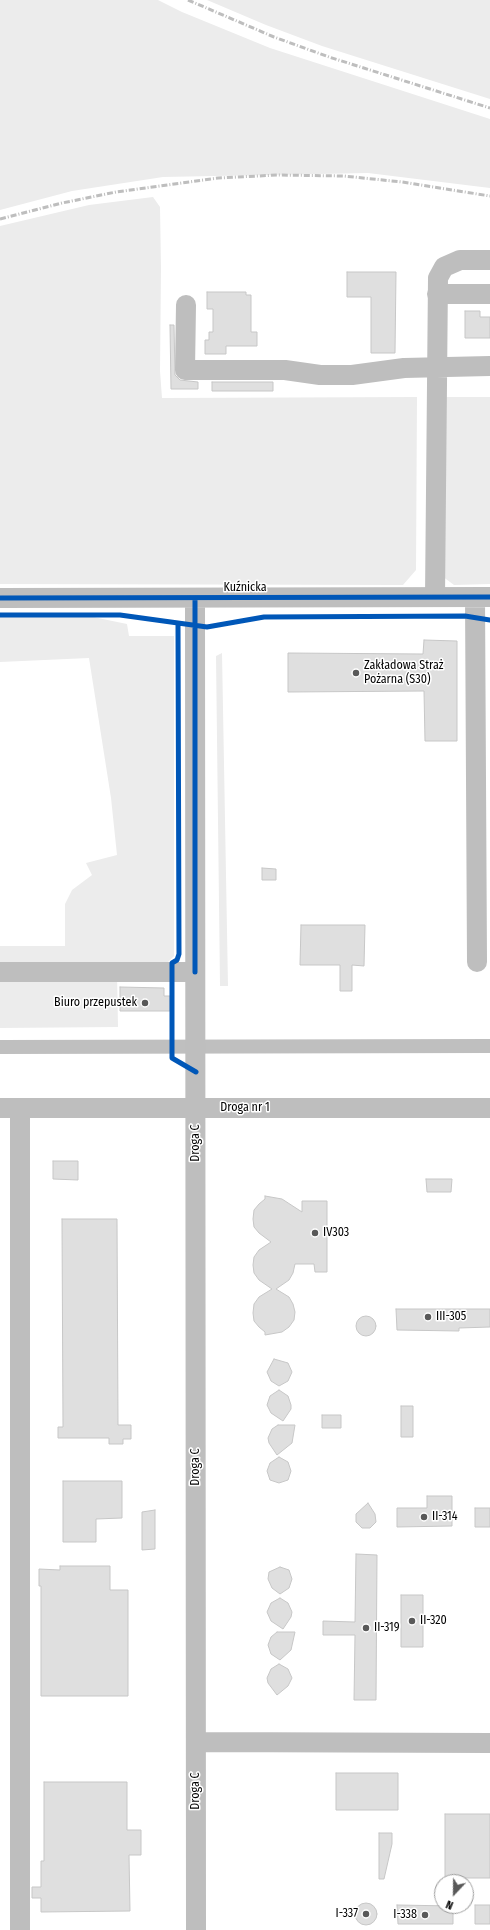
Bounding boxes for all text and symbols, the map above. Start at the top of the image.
street label: Kuźnicka [223,581,267,595]
place label: Zakładowa Straż Pożarna (S30) [364,659,444,687]
marker: Zakładowa Straż Pożarna (S30) [351,668,361,678]
place label: Biuro przepustek [54,996,137,1010]
marker: Biuro przepustek [140,998,150,1008]
street label: Droga nr 1 [220,1101,270,1115]
street label: Droga C [189,1124,203,1162]
place label: IV303 [323,1226,349,1240]
marker: IV303 [310,1228,320,1238]
place label: III-305 [436,1310,466,1324]
marker: III-305 [423,1312,433,1322]
street label: Droga C [189,1448,203,1486]
place label: II-314 [432,1510,458,1524]
marker: II-314 [419,1512,429,1522]
place label: II-320 [420,1614,447,1628]
marker: II-320 [407,1616,417,1626]
place label: II-319 [374,1621,400,1635]
marker: II-319 [361,1623,371,1633]
street label: Droga C [189,1772,203,1810]
north arrow [434,1874,474,1914]
text: N [444,1897,455,1912]
place label: I-337 [336,1907,358,1921]
place label: I-338 [393,1908,417,1922]
marker: I-337 [361,1909,371,1919]
marker: I-338 [420,1910,430,1920]

